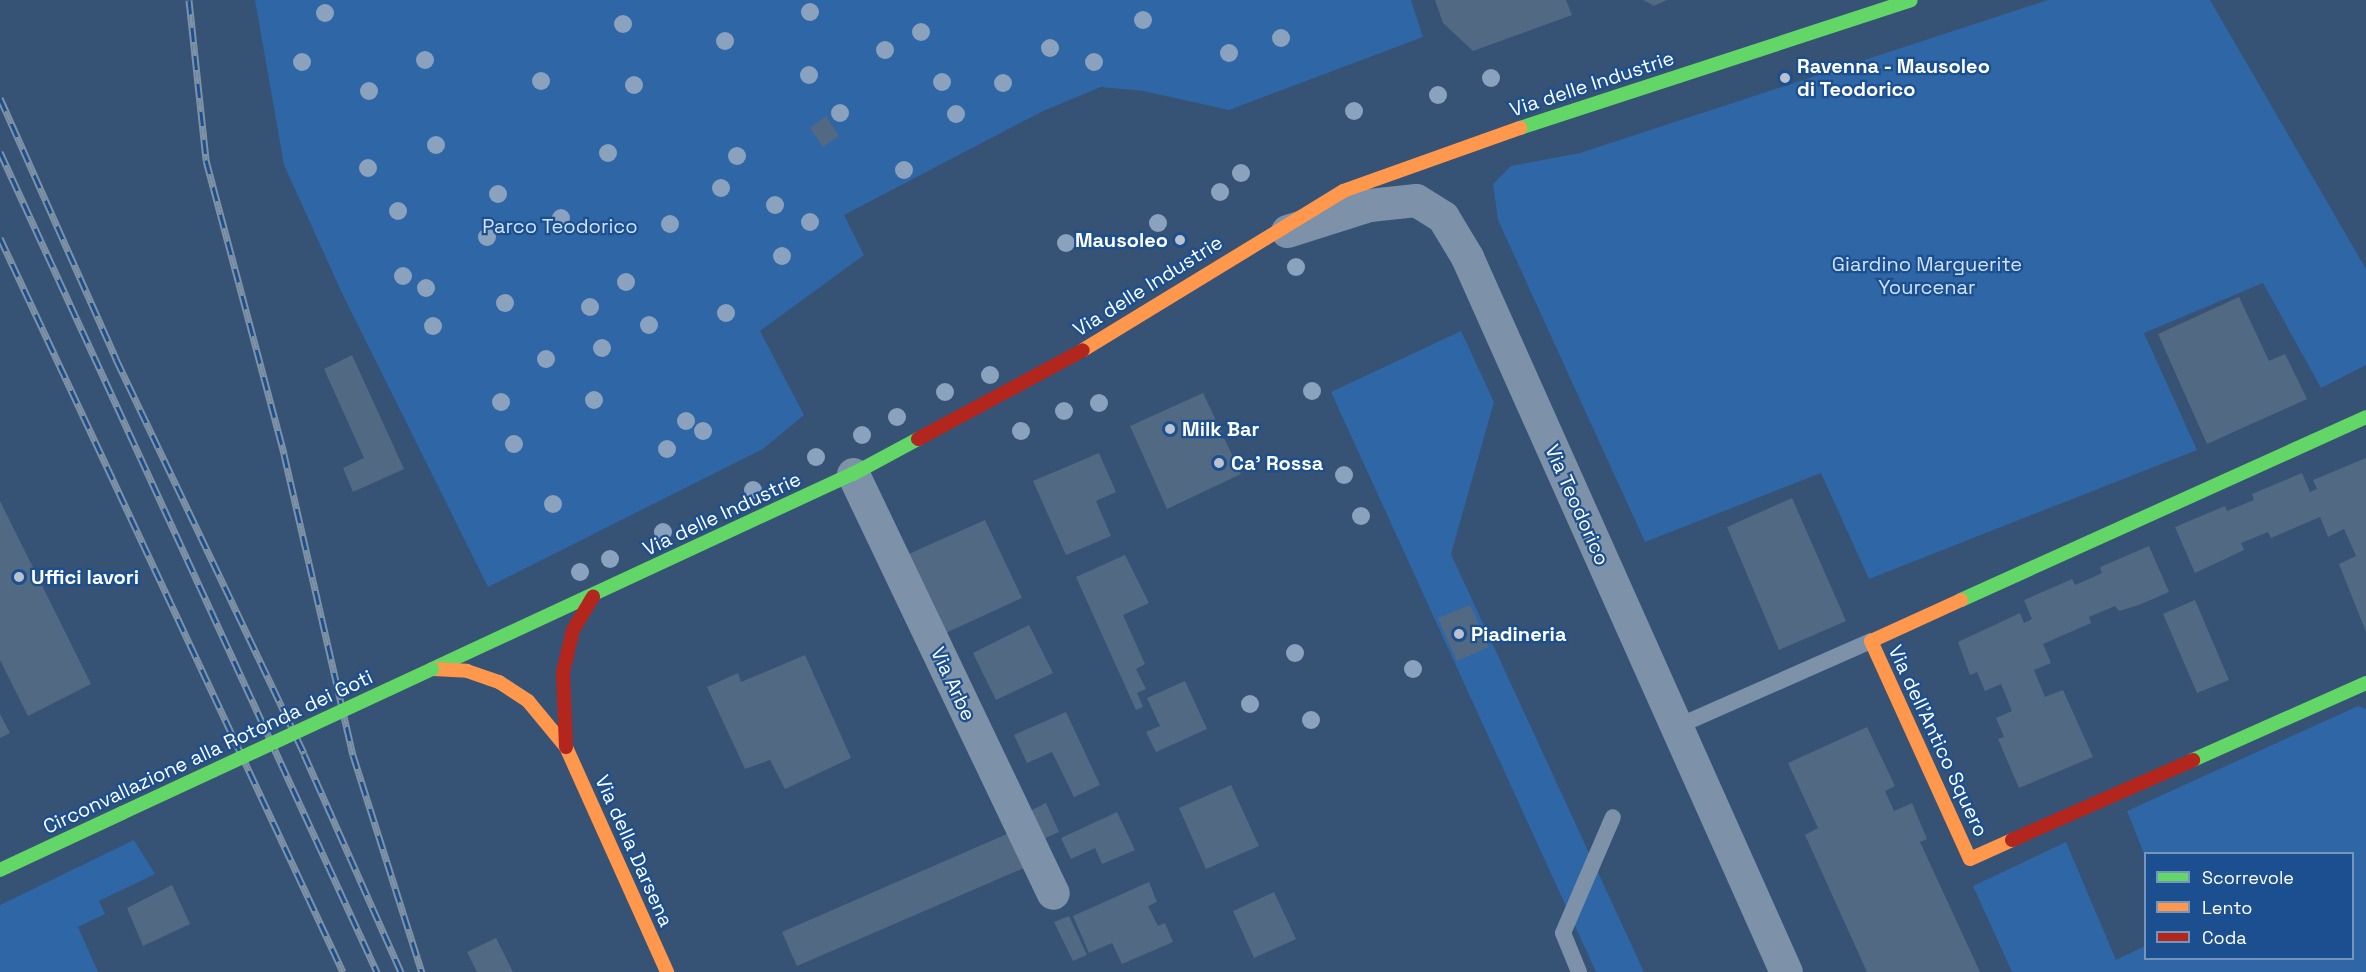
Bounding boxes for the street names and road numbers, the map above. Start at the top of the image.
street label: Via delle Industrie [1507,46,1677,122]
street label: Via delle Industrie [1069,230,1227,342]
street label: Via Teodorico [1540,441,1614,569]
street label: Via delle Industrie [639,467,805,561]
street label: Via dell'Antico Squero [1883,641,1993,841]
street label: Via Arbe [925,643,981,725]
street label: Circonvallazione alla Rotonda dei Goti [39,665,377,839]
street label: Via della Darsena [590,772,678,930]

